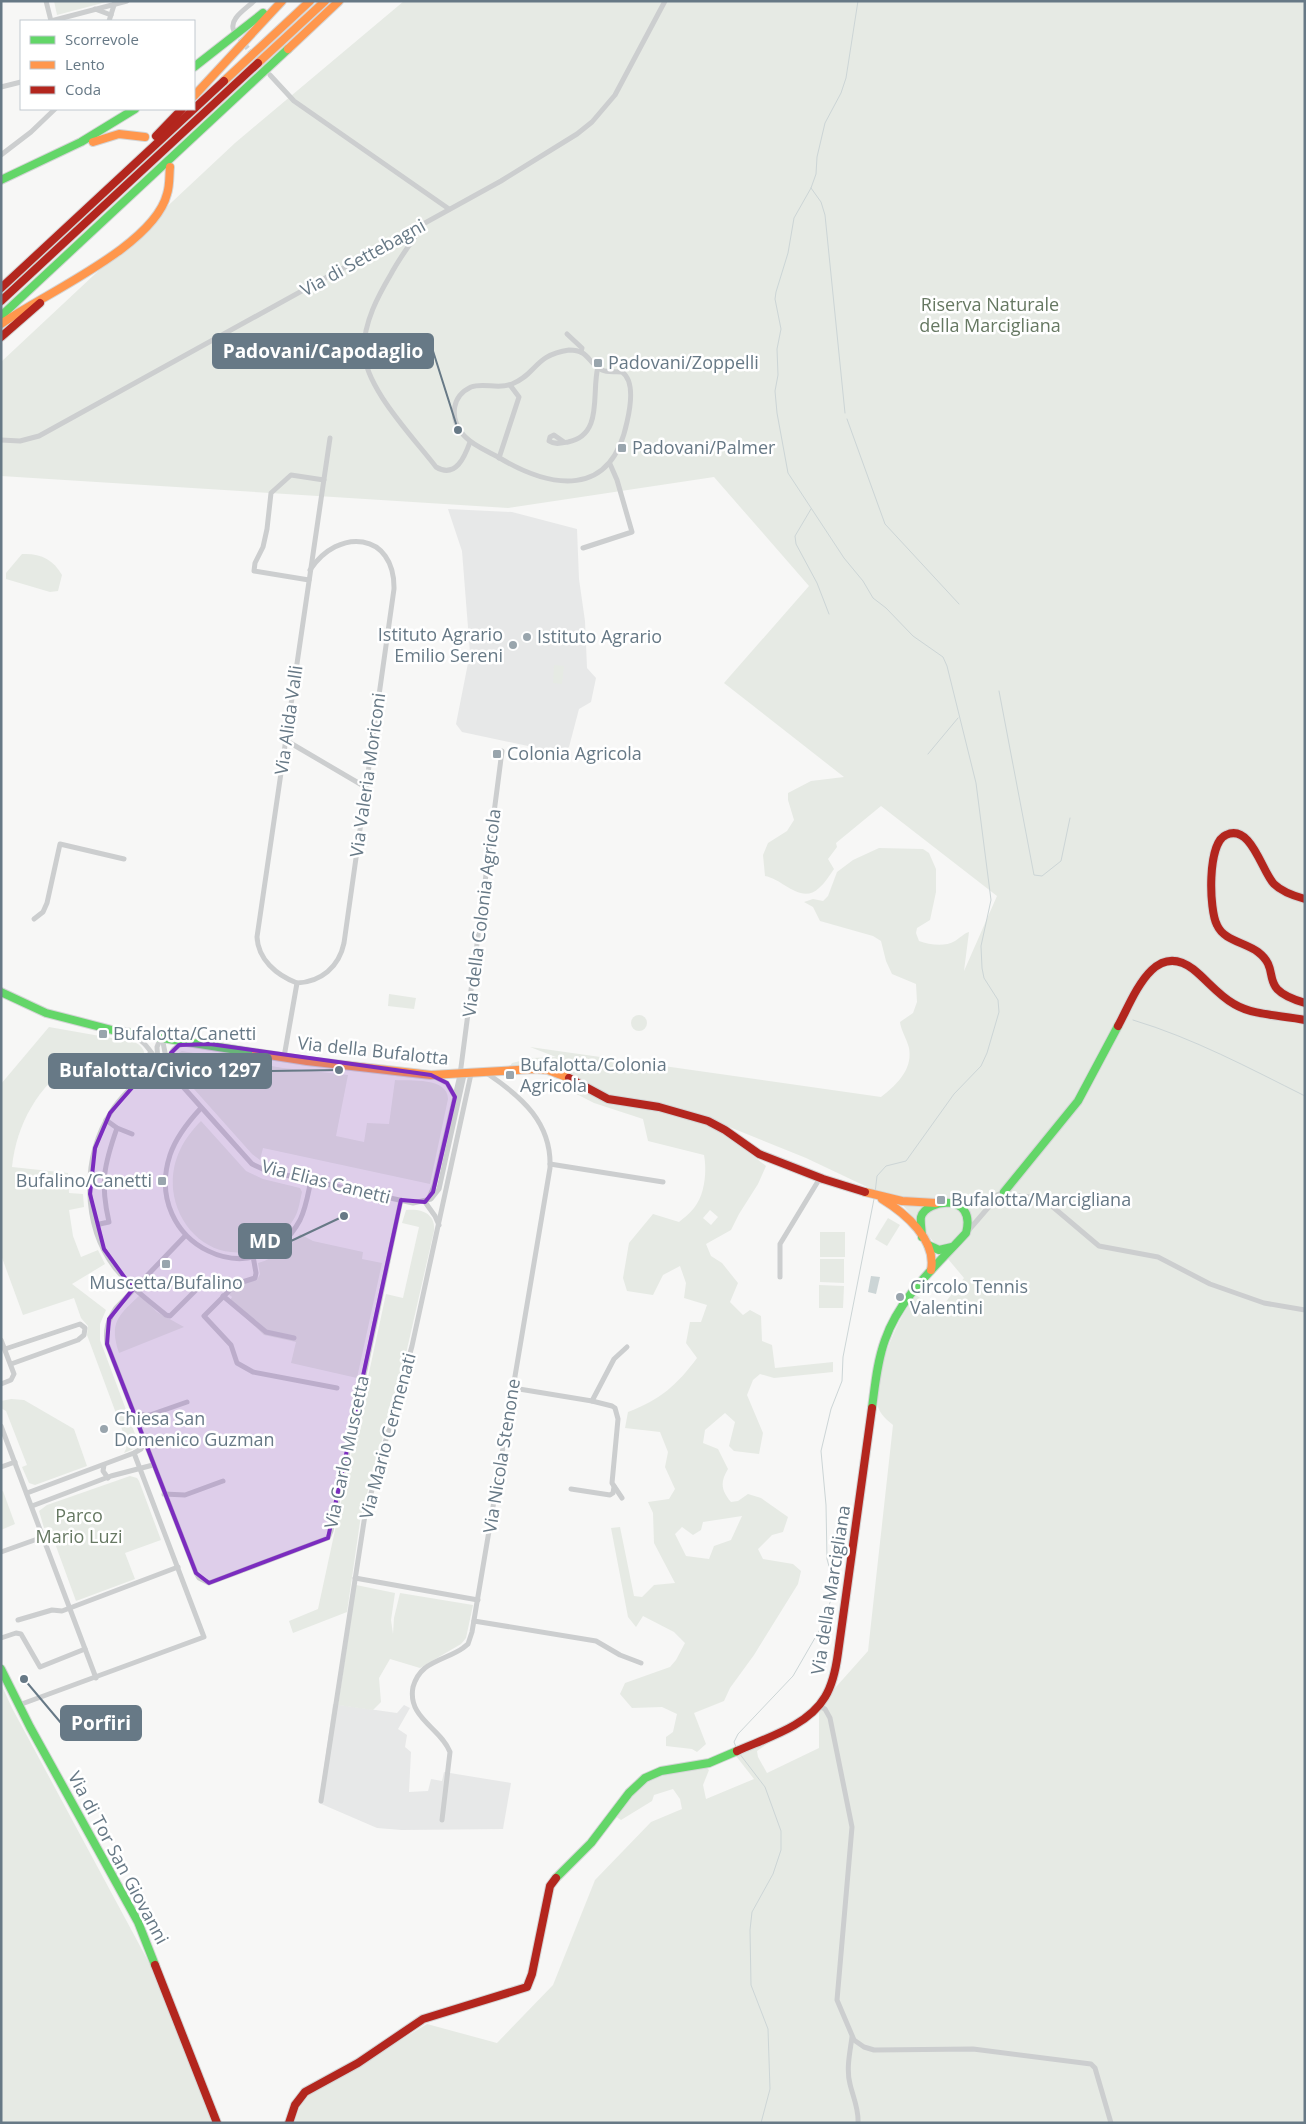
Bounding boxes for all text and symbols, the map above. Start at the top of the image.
legend [20,20,195,110]
text: Scorrevole [65,29,139,49]
text: Lento [65,54,105,74]
text: Coda [65,79,101,99]
street label: Via di Settebagni [296,213,429,301]
park label: Riserva Naturale della Marcigliana [919,292,1061,337]
callout: Padovani/Capodaglio [213,334,433,368]
text: Padovani/Capodaglio [223,338,423,364]
place label: Padovani/Zoppelli [608,350,759,374]
marker: Padovani/Zoppelli [592,357,604,369]
place label: Padovani/Palmer [632,435,776,459]
marker: Padovani/Palmer [616,442,628,454]
place label: Istituto Agrario Emilio Sereni [378,622,503,667]
place label: Istituto Agrario [537,624,662,648]
marker: Istituto Agrario [521,631,533,643]
marker: Istituto Agrario Emilio Sereni [507,639,519,651]
street label: Via Alida Valli [268,663,308,776]
street label: Via Valeria Moriconi [344,691,390,859]
place label: Colonia Agricola [507,741,642,765]
marker: Colonia Agricola [491,748,503,760]
street label: Via della Colonia Agricola [456,807,506,1018]
place label: Bufalotta/Canetti [113,1021,256,1045]
marker: Bufalotta/Canetti [97,1028,109,1040]
street label: Via della Bufalotta [296,1030,450,1070]
place label: Bufalotta/Colonia Agricola [520,1052,667,1097]
callout: Bufalotta/Civico 1297 [49,1054,271,1088]
text: Bufalotta/Civico 1297 [59,1057,261,1083]
marker: Bufalotta/Colonia Agricola [504,1069,516,1081]
street label: Via Elias Canetti [259,1153,393,1209]
place label: Bufalino/Canetti [16,1168,152,1192]
marker: Bufalino/Canetti [156,1175,168,1187]
place label: Bufalotta/Marcigliana [951,1187,1131,1211]
marker: Bufalotta/Marcigliana [935,1194,947,1206]
callout: MD [239,1224,291,1258]
text: MD [249,1228,281,1254]
marker: Muscetta/Bufalino [160,1258,172,1270]
place label: Muscetta/Bufalino [89,1270,243,1294]
place label: Circolo Tennis Valentini [910,1274,1028,1319]
marker: Circolo Tennis Valentini [894,1291,906,1303]
street label: Via Mario Cermenati [353,1350,421,1521]
street label: Via Carlo Muscetta [318,1373,374,1531]
street label: Via Nicola Stenone [477,1377,525,1535]
place label: Chiesa San Domenico Guzman [114,1406,275,1451]
marker: Chiesa San Domenico Guzman [98,1423,110,1435]
park label: Parco Mario Luzi [35,1503,123,1548]
street label: Via della Marcigliana [805,1503,855,1676]
callout: Porfiri [61,1706,141,1740]
text: Porfiri [71,1710,131,1736]
street label: Via di Tor San Giovanni [63,1767,175,1948]

